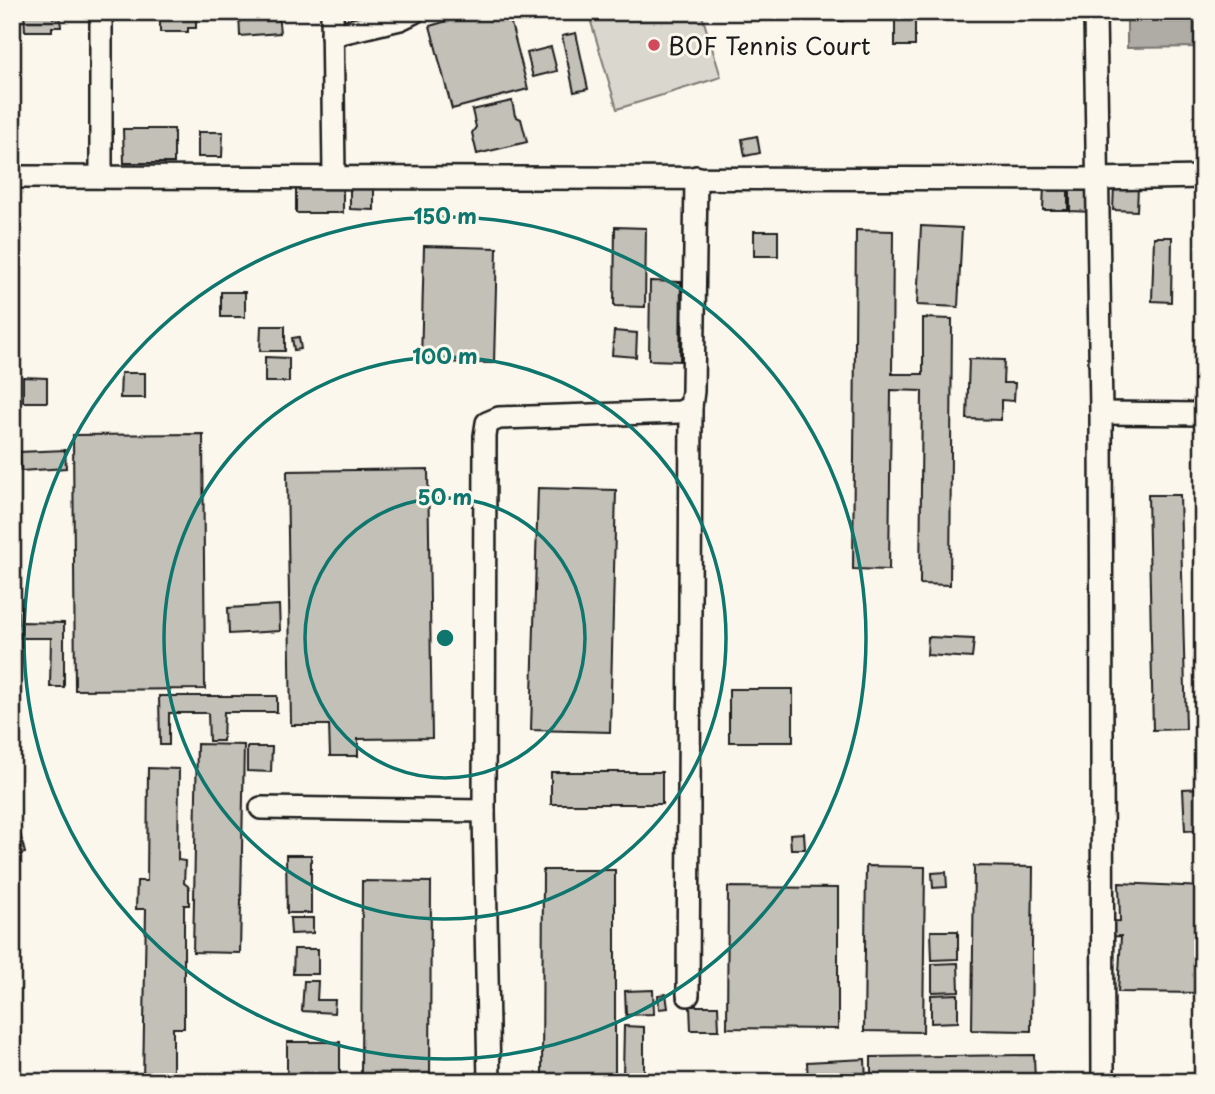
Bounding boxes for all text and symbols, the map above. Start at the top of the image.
place label: BOF Tennis Court [668,27,871,63]
marker: BOF Tennis Court [646,37,662,53]
text: 150 m [413,199,477,231]
text: 100 m [412,339,478,371]
text: 50 m [418,480,472,512]
centre of rings [433,626,457,650]

